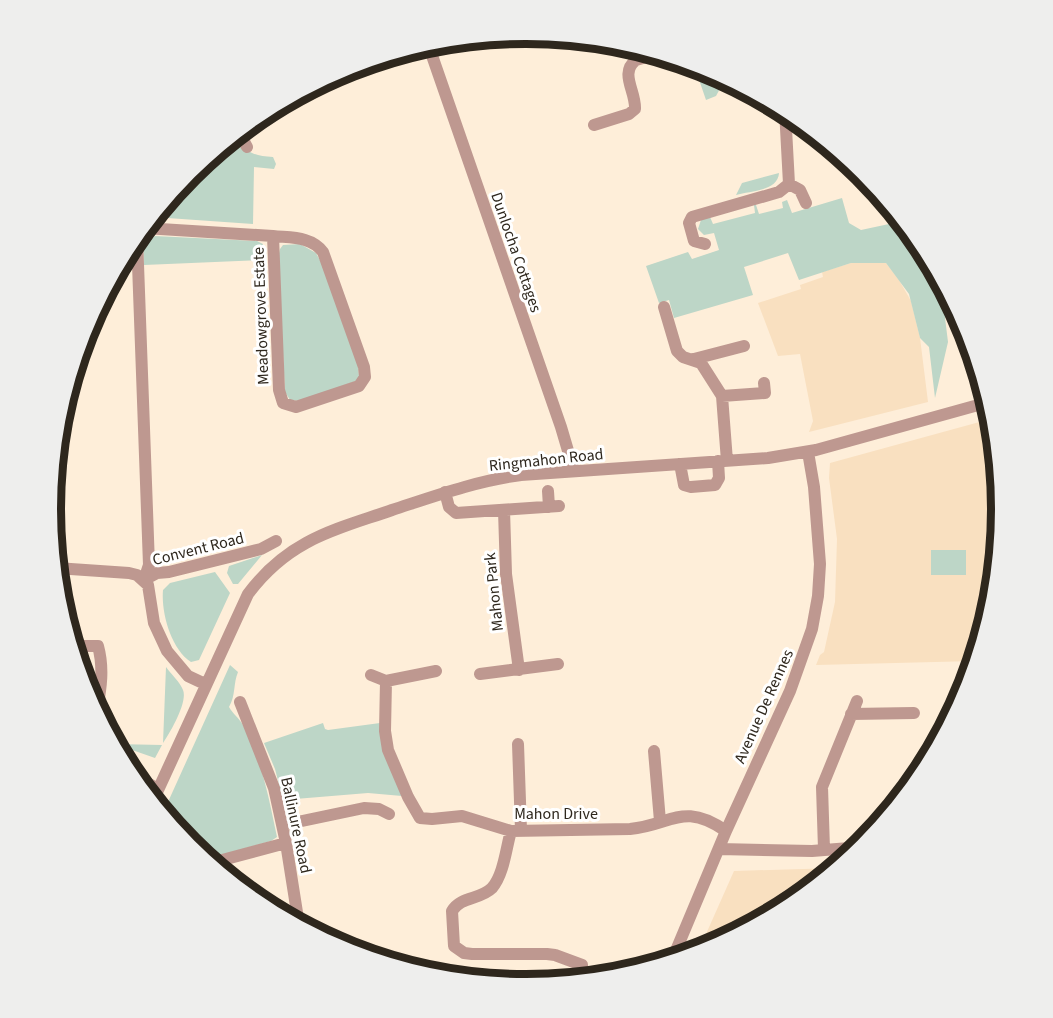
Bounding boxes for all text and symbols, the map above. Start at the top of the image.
street label: Dunlocha Cottages [485,189,547,316]
street label: Meadowgrove Estate [248,247,274,385]
street label: Ringmahon Road [488,443,604,477]
street label: Convent Road [150,527,246,571]
street label: Mahon Park [479,551,509,632]
street label: Avenue De Rennes [729,646,799,767]
street label: Ballinure Road [275,775,317,875]
street label: Mahon Drive [514,803,598,825]

